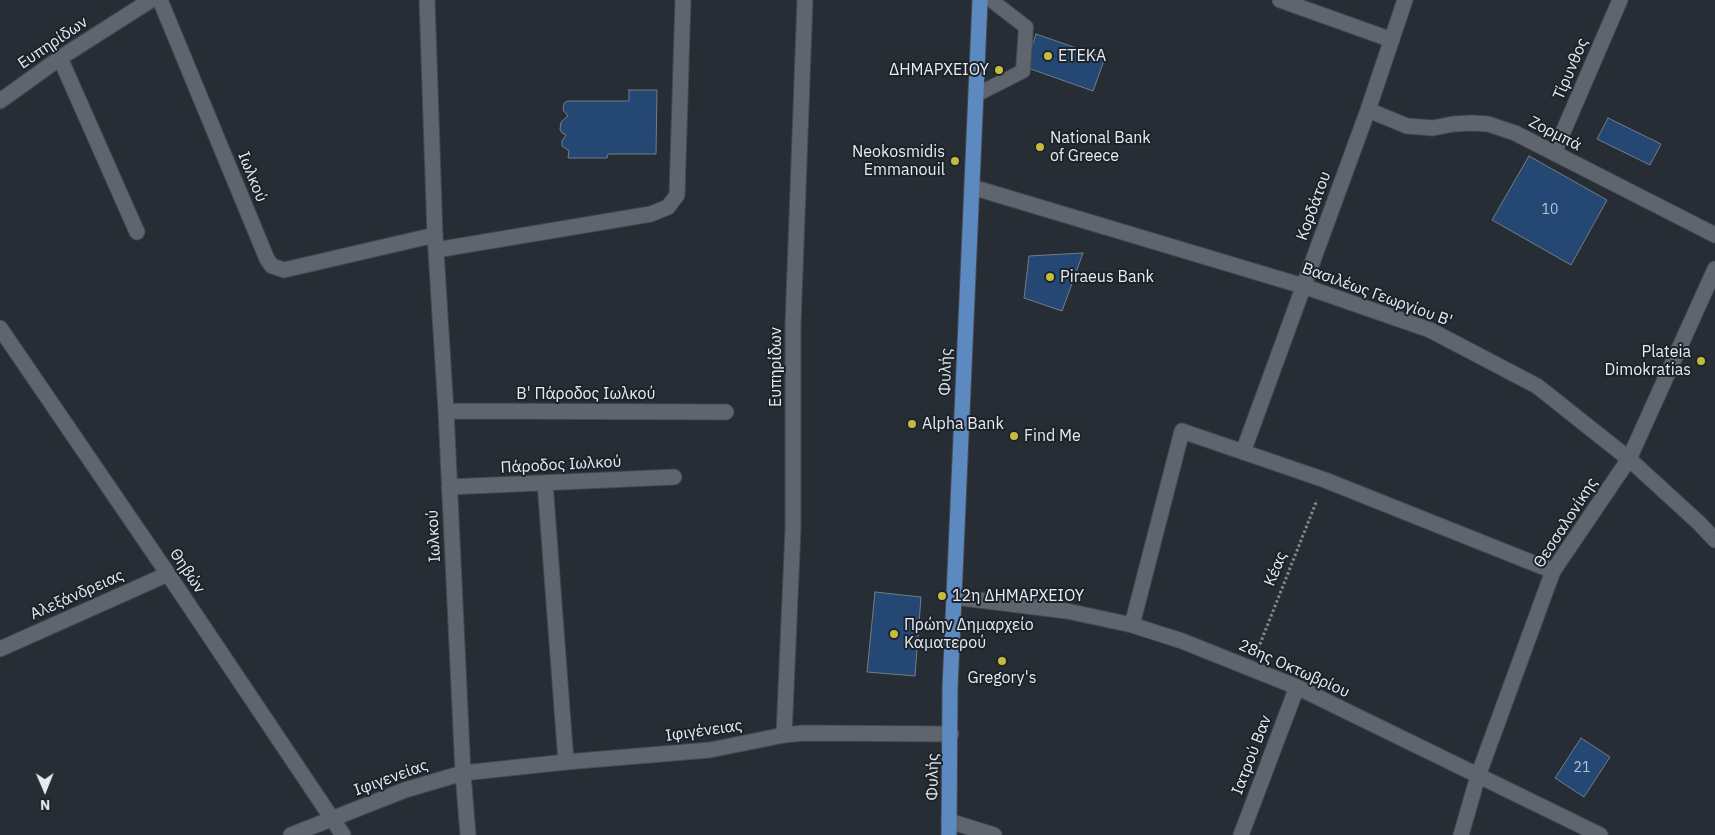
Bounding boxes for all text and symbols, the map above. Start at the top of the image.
street label: Ευπηρίδων [14,13,92,73]
street label: Τίρυνθος [1549,35,1593,103]
place label: ΕΤΕΚΑ [1058,46,1106,66]
marker: ΕΤΕΚΑ [1042,50,1054,62]
place label: ΔΗΜΑΡΧΕΙΟΥ [889,60,989,80]
marker: ΔΗΜΑΡΧΕΙΟΥ [993,64,1005,76]
street label: Ζορμπά [1525,113,1585,155]
place label: National Bank of Greece [1050,128,1151,166]
marker: National Bank of Greece [1034,141,1046,153]
place label: Neokosmidis Emmanouil [852,142,945,180]
street label: Ιωλκού [233,149,271,205]
marker: Neokosmidis Emmanouil [949,155,961,167]
street label: Κορδάτου [1293,169,1335,243]
house number: 10 [1542,202,1558,218]
street label: Βασιλέως Γεωργίου Β' [1299,259,1455,331]
place label: Piraeus Bank [1060,267,1154,287]
marker: Piraeus Bank [1044,271,1056,283]
street label: Ευπηρίδων [766,327,786,407]
place label: Plateia Dimokratias [1605,342,1691,380]
street label: Φυλής [936,348,956,396]
marker: Plateia Dimokratias [1695,355,1707,367]
street label: Β' Πάροδος Ιωλκού [516,384,656,404]
place label: Alpha Bank [922,414,1004,434]
marker: Alpha Bank [906,418,918,430]
place label: Find Me [1024,426,1081,446]
marker: Find Me [1008,430,1020,442]
street label: Πάροδος Ιωλκού [500,452,622,478]
street label: Θεσσαλονίκης [1530,474,1602,572]
street label: Ιωλκού [423,509,445,563]
street label: Θηβών [165,545,209,597]
street label: Κέας [1260,549,1292,589]
street label: Αλεξάνδρειας [27,566,127,624]
place label: 12η ΔΗΜΑΡΧΕΙΟΥ [952,586,1084,606]
marker: 12η ΔΗΜΑΡΧΕΙΟΥ [936,590,948,602]
place label: Πρώην Δημαρχείο Καματερού [904,615,1034,653]
marker: Πρώην Δημαρχείο Καματερού [888,628,900,640]
street label: 28ης Οκτωβρίου [1235,636,1353,702]
marker: Gregory's [996,655,1008,667]
place label: Gregory's [967,668,1037,688]
street label: Ιατρού Βαν [1228,713,1276,797]
street label: Ιφιγένειας [664,716,744,746]
street label: Φυλής [923,753,943,801]
street label: Ιφιγενείας [351,756,431,800]
house number: 21 [1574,760,1590,776]
north arrow [20,765,70,815]
text: N [40,796,50,814]

